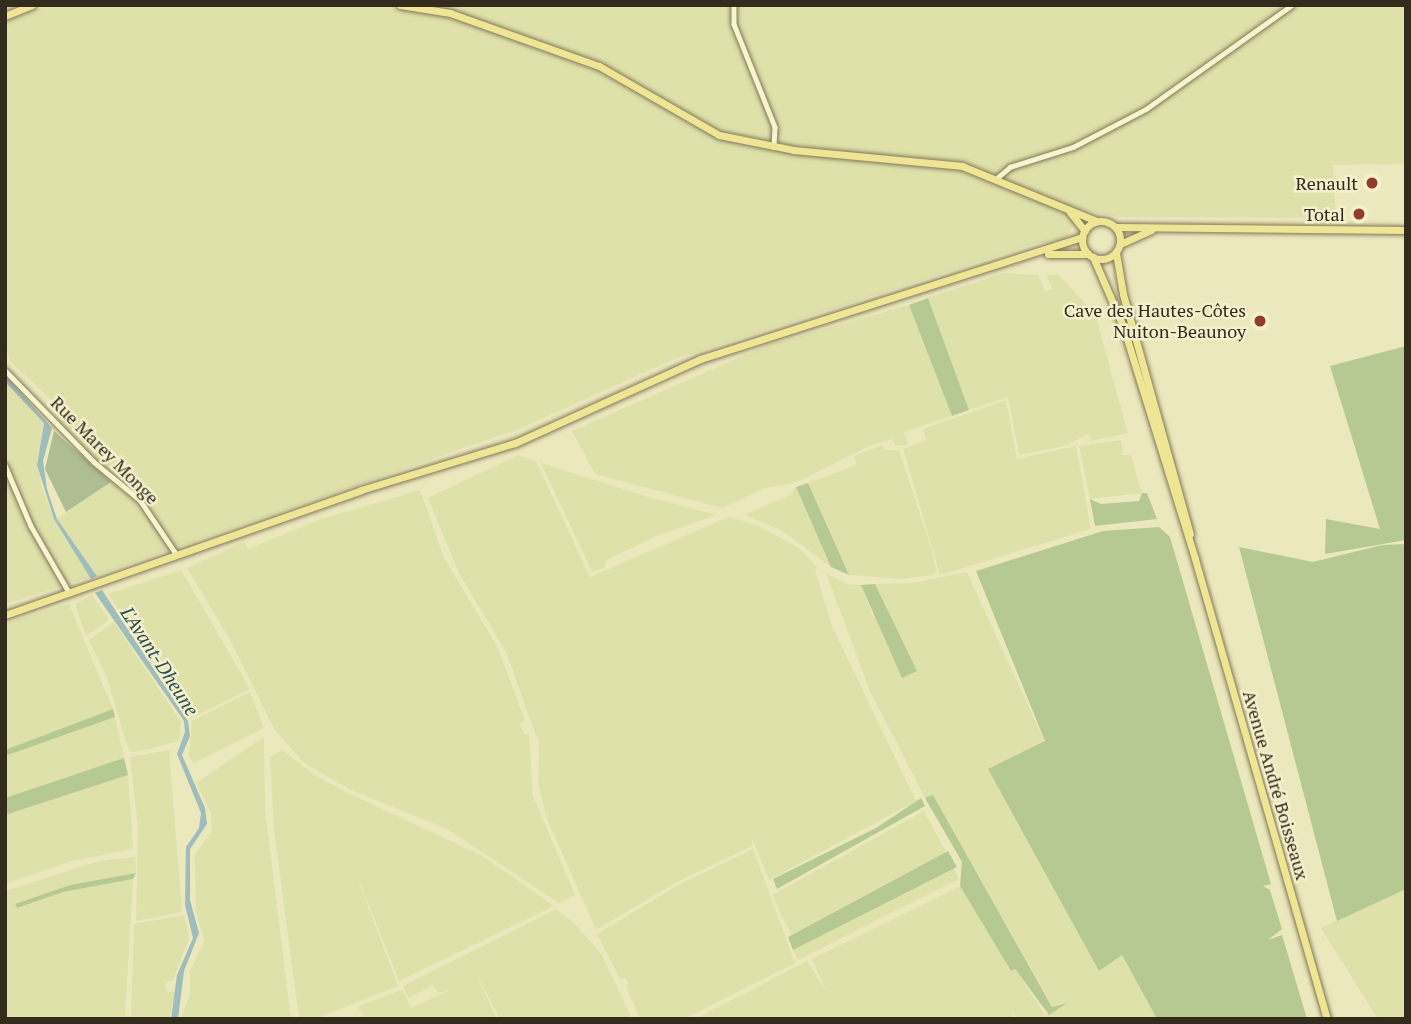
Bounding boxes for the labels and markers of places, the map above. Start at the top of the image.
place label: Renault [1296,172,1358,194]
marker: Renault [1364,175,1380,191]
place label: Total [1304,203,1345,225]
marker: Total [1351,206,1367,222]
place label: Cave des Hautes-Côtes Nuiton-Beaunoy [1064,300,1246,342]
marker: Cave des Hautes-Côtes Nuiton-Beaunoy [1252,313,1268,329]

